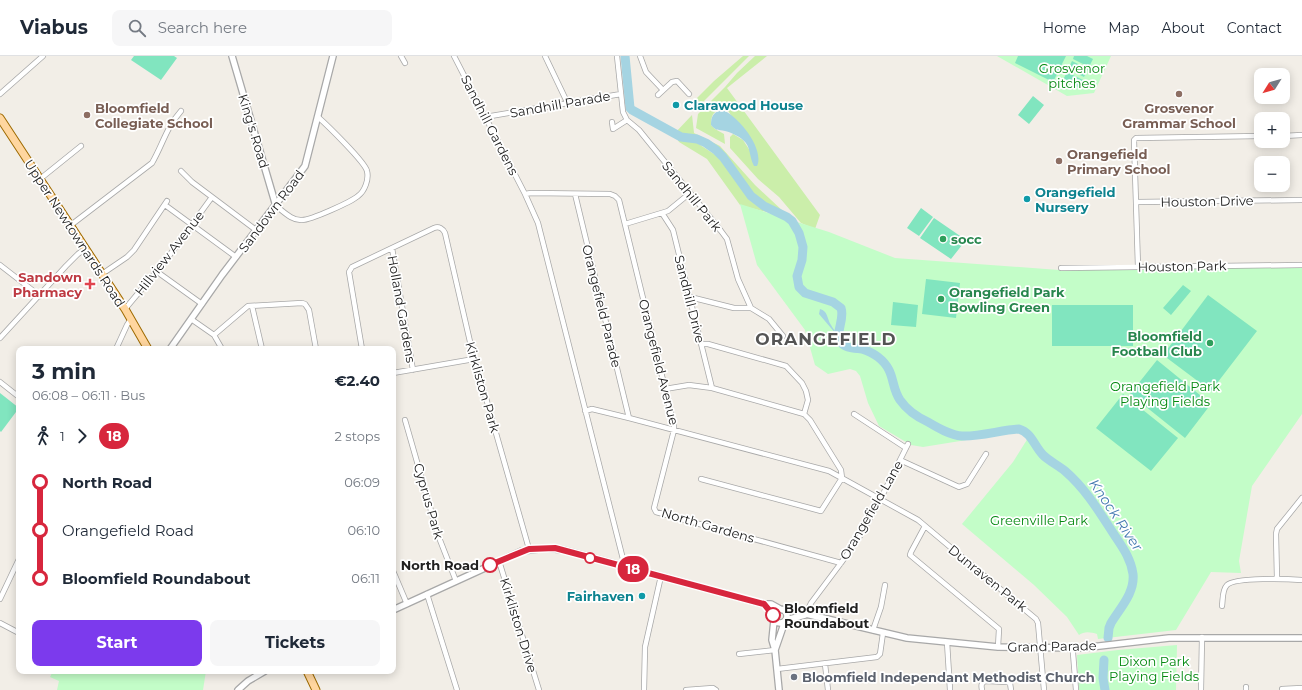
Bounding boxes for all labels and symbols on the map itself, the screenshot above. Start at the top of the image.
park label: Grosvenor pitches [1039,60,1105,91]
north arrow [1254,68,1290,104]
street label: Sandhill Gardens [458,72,522,178]
street label: Sandhill Parade [508,87,612,121]
marker: Grosvenor Grammar School [1174,89,1184,99]
street label: King's Road [235,92,273,170]
place label: Clarawood House [684,97,803,113]
place label: Bloomfield Collegiate School [95,100,213,131]
marker: Clarawood House [671,100,681,110]
place label: Grosvenor Grammar School [1122,100,1236,131]
marker: Bloomfield Collegiate School [82,110,92,120]
place label: Orangefield Primary School [1067,146,1170,177]
street label: Upper Newtownards Road [21,156,129,310]
marker: Orangefield Primary School [1054,156,1064,166]
street label: Sandhill Park [659,158,725,234]
street label: Sandown Road [235,167,307,255]
place label: Orangefield Nursery [1035,184,1116,215]
street label: Houston Drive [1160,192,1254,210]
marker: Orangefield Nursery [1022,194,1032,204]
street label: Hillview Avenue [131,207,207,299]
place label: socc [951,231,982,247]
marker: socc [938,234,948,244]
street label: Orangefield Parade [579,243,625,369]
street label: Sandhill Drive [671,253,709,345]
street label: Holland Gardens [385,254,419,364]
street label: Houston Park [1137,257,1227,275]
place label: Sandown Pharmacy [13,269,82,300]
marker: Sandown Pharmacy [85,279,95,289]
place label: Orangefield Park Bowling Green [949,284,1065,315]
marker: Orangefield Park Bowling Green [936,294,946,304]
street label: Orangefield Avenue [636,297,682,427]
place label: Bloomfield Football Club [1112,328,1202,359]
district label: ORANGEFIELD [755,329,897,349]
marker: Bloomfield Football Club [1205,338,1215,348]
street label: Kirkliston Park [462,340,504,435]
park label: Orangefield Park Playing Fields [1110,378,1220,409]
street label: Orangefield Lane [836,457,906,563]
street label: Cyprus Park [410,461,448,541]
water label: Knock River [1085,475,1147,555]
street label: North Gardens [660,504,756,546]
park label: Greenville Park [990,512,1088,528]
street label: Dunraven Park [945,541,1031,615]
unlabelled marker [584,552,596,564]
line badge: 18 [615,556,651,582]
place label: North Road [401,557,479,573]
marker: North Road [482,557,498,573]
street label: Kirkliston Drive [497,576,541,675]
place label: Fairhaven [567,588,634,604]
marker: Fairhaven [637,591,647,601]
place label: Bloomfield Roundabout [784,600,869,631]
marker: Bloomfield Roundabout [765,607,781,623]
street label: Grand Parade [1007,637,1097,655]
park label: Dixon Park Playing Fields [1109,653,1199,684]
place label: Bloomfield Independant Methodist Church [802,669,1095,685]
marker: Bloomfield Independant Methodist Church [789,672,799,682]

